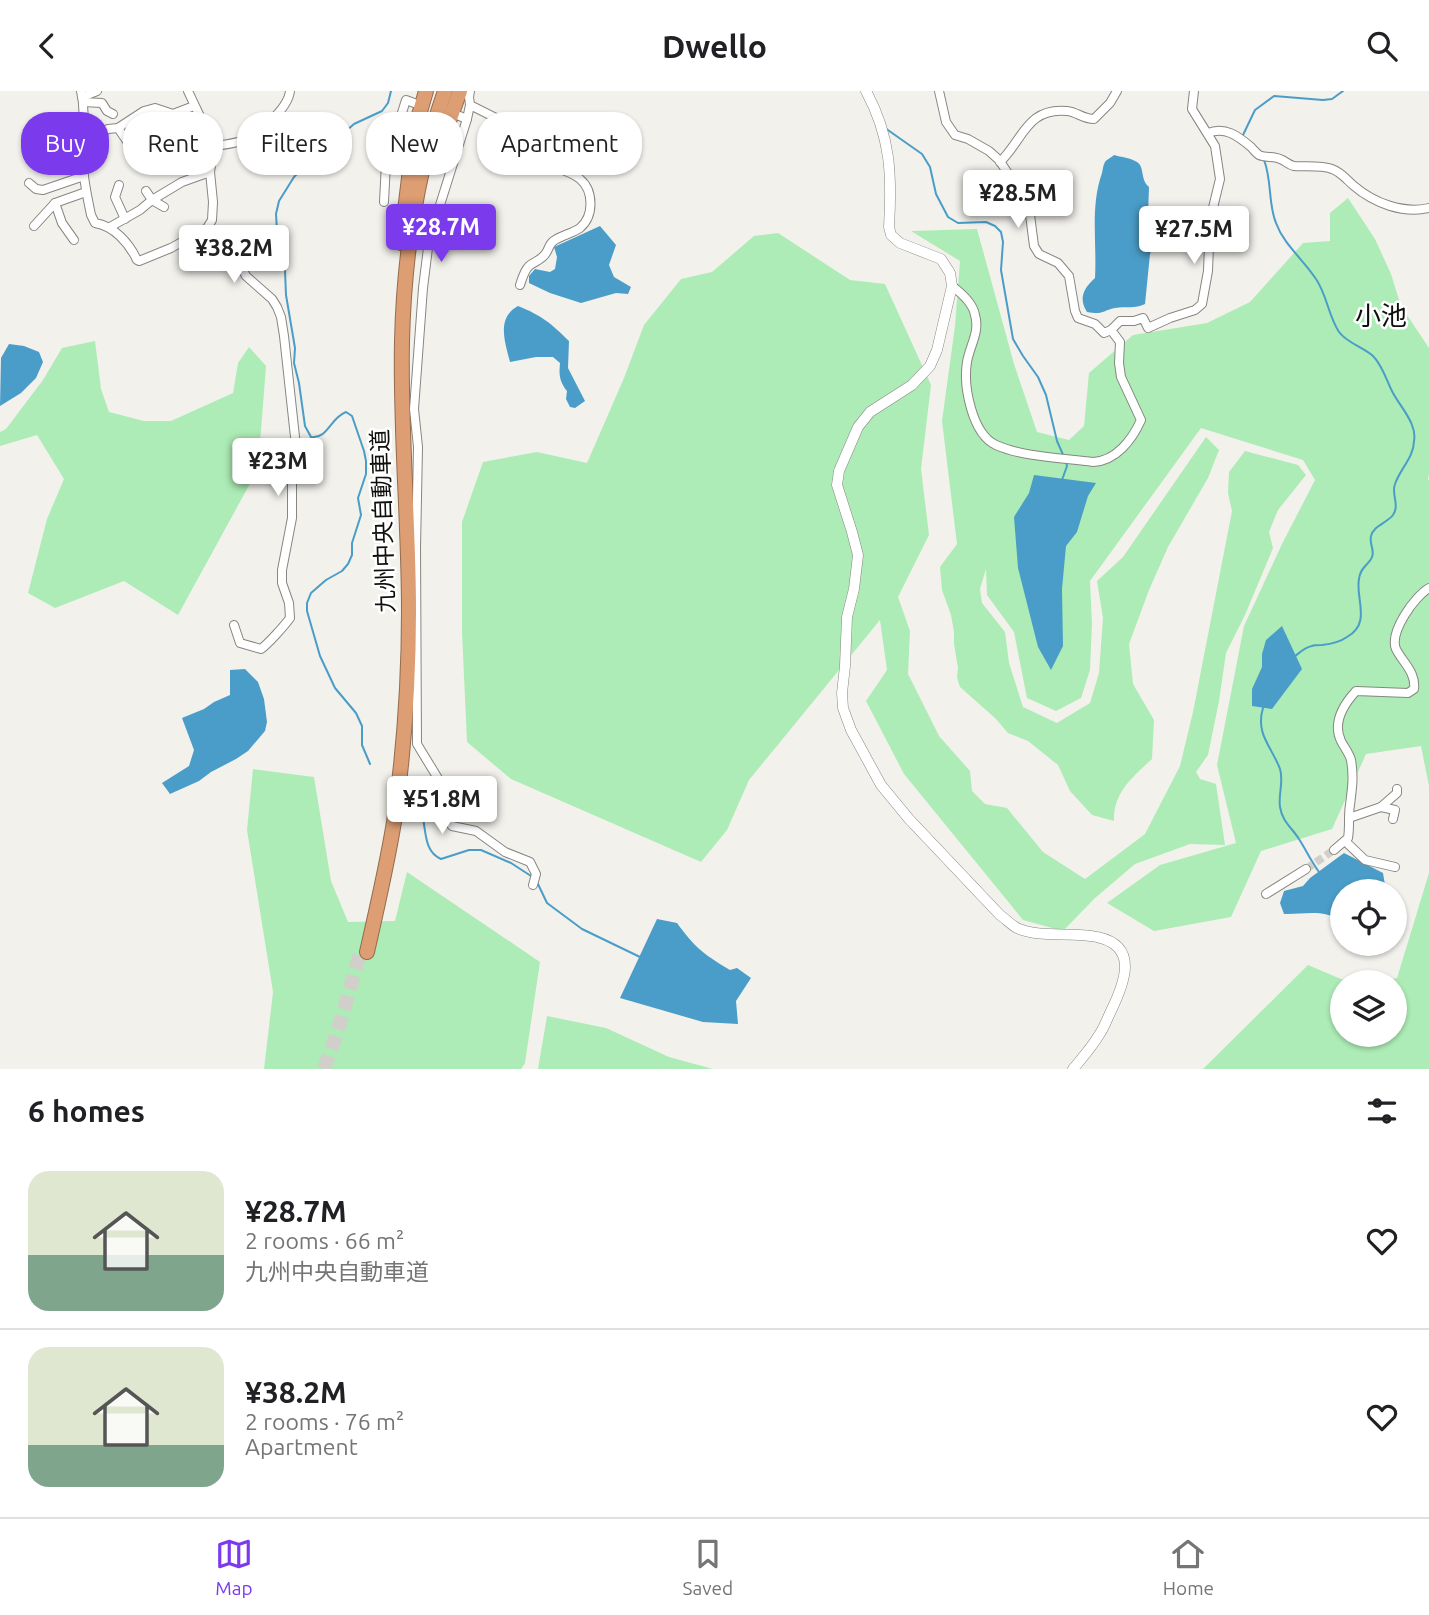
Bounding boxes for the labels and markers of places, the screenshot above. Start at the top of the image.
pin: ¥28.5M [961,171,1075,230]
pin: ¥28.7M [384,205,498,264]
pin: ¥27.5M [1137,207,1251,266]
pin: ¥38.2M [177,225,291,285]
pin: ¥23M [237,439,319,498]
pin: ¥51.8M [385,777,499,836]

